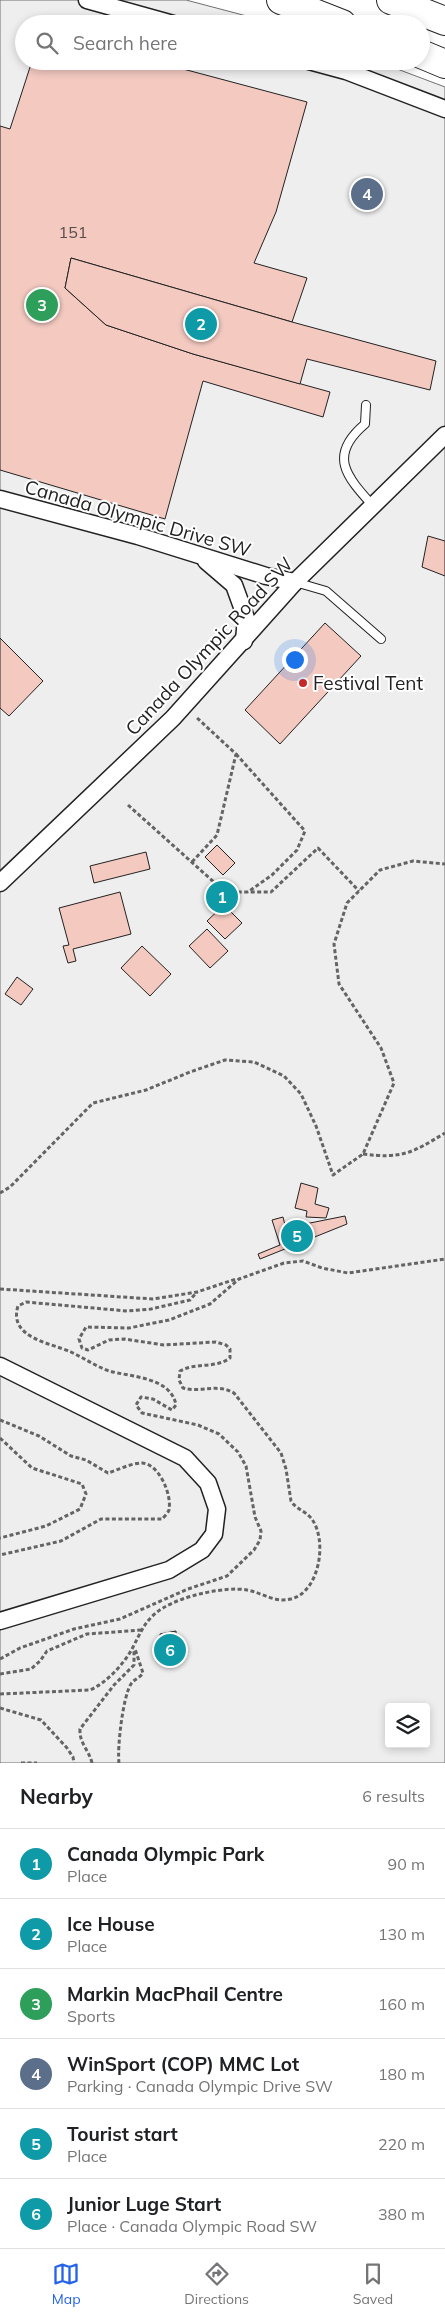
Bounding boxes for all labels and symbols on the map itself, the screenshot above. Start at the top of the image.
pin: 4 [351,175,383,213]
house number: 151 [59,222,87,242]
pin: 3 [26,286,58,324]
pin: 2 [185,305,217,343]
street label: Canada Olympic Drive SW [22,474,254,562]
street label: Canada Olympic Road SW [120,552,298,740]
your location [282,647,308,673]
place label: Festival Tent [313,671,423,695]
marker: Festival Tent [297,677,309,689]
pin: 1 [206,878,238,916]
pin: 5 [281,1217,313,1255]
pin: 6 [154,1631,186,1669]

